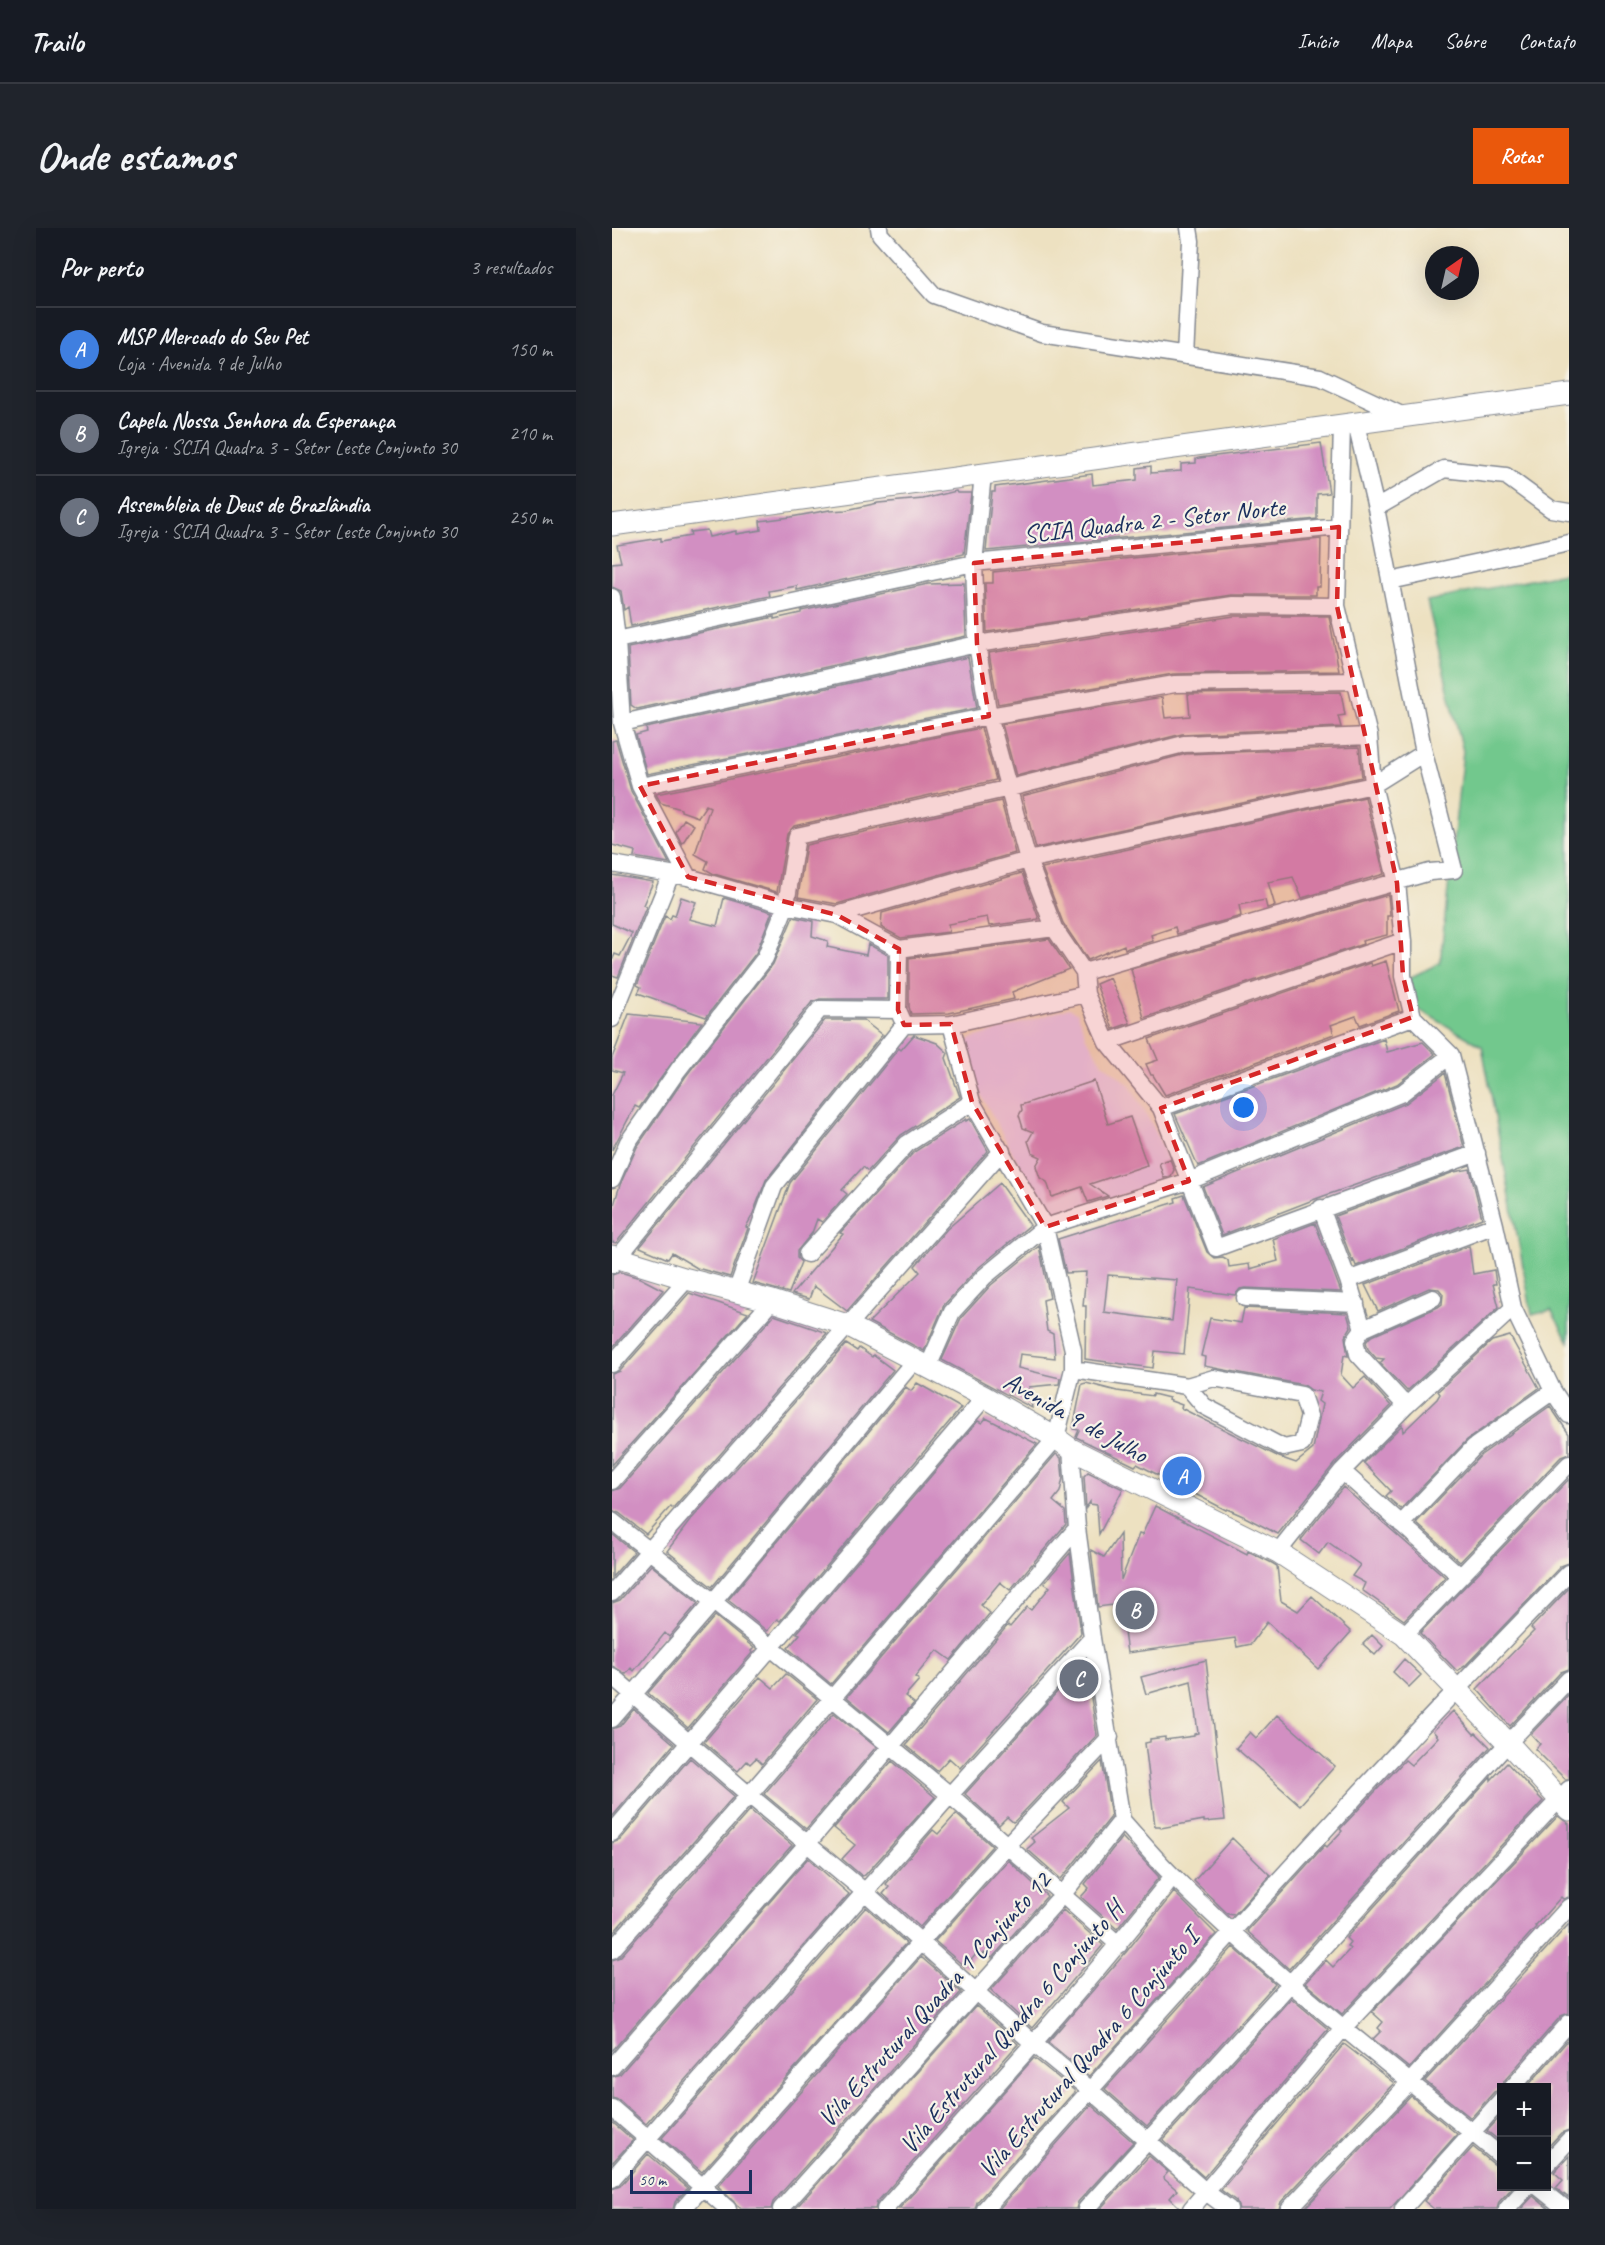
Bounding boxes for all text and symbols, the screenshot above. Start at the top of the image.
text: Trailo [30,24,84,59]
text: Início [1298,28,1338,54]
text: Mapa [1371,28,1412,54]
text: Sobre [1445,28,1485,54]
text: Contato [1518,28,1575,54]
button: Rotas [1473,128,1569,184]
text: Onde estamos [36,130,233,183]
north arrow [1425,246,1479,300]
text: Por perto [60,251,142,284]
text: 3 resultados [470,255,552,280]
text: MSP Mercado do Seu Pet [117,323,308,351]
text: A [74,337,85,362]
text: 150 m [509,337,552,362]
text: Loja · Avenida 9 de Julho [117,351,281,376]
text: Capela Nossa Senhora da Esperança [117,407,395,435]
text: B [74,421,85,446]
text: 210 m [509,421,552,446]
text: Igreja · SCIA Quadra 3 - Setor Leste Conjunto 30 [117,435,457,460]
street label: SCIA Quadra 2 - Setor Norte [1022,490,1289,551]
text: Assembleia de Deus de Brazlândia [117,491,370,519]
text: C [75,505,84,530]
text: 250 m [509,505,552,530]
text: Igreja · SCIA Quadra 3 - Setor Leste Conjunto 30 [117,519,457,544]
your location [1229,1093,1258,1122]
street label: Avenida 9 de Julho [998,1364,1155,1471]
pin: A [1162,1454,1202,1498]
pin: B [1116,1588,1154,1632]
pin: C [1060,1656,1098,1702]
street label: Vila Estrutural Quadra 1 Conjunto 12 [811,1863,1060,2134]
street label: Vila Estrutural Quadra 6 Conjunto H [892,1891,1133,2161]
street label: Vila Estrutural Quadra 6 Conjunto I [971,1917,1210,2185]
map controls [1497,2083,1551,2191]
button: + [1497,2083,1551,2137]
button: − [1497,2137,1551,2191]
scale bar [630,2167,752,2194]
text: 50 m [639,2170,666,2190]

